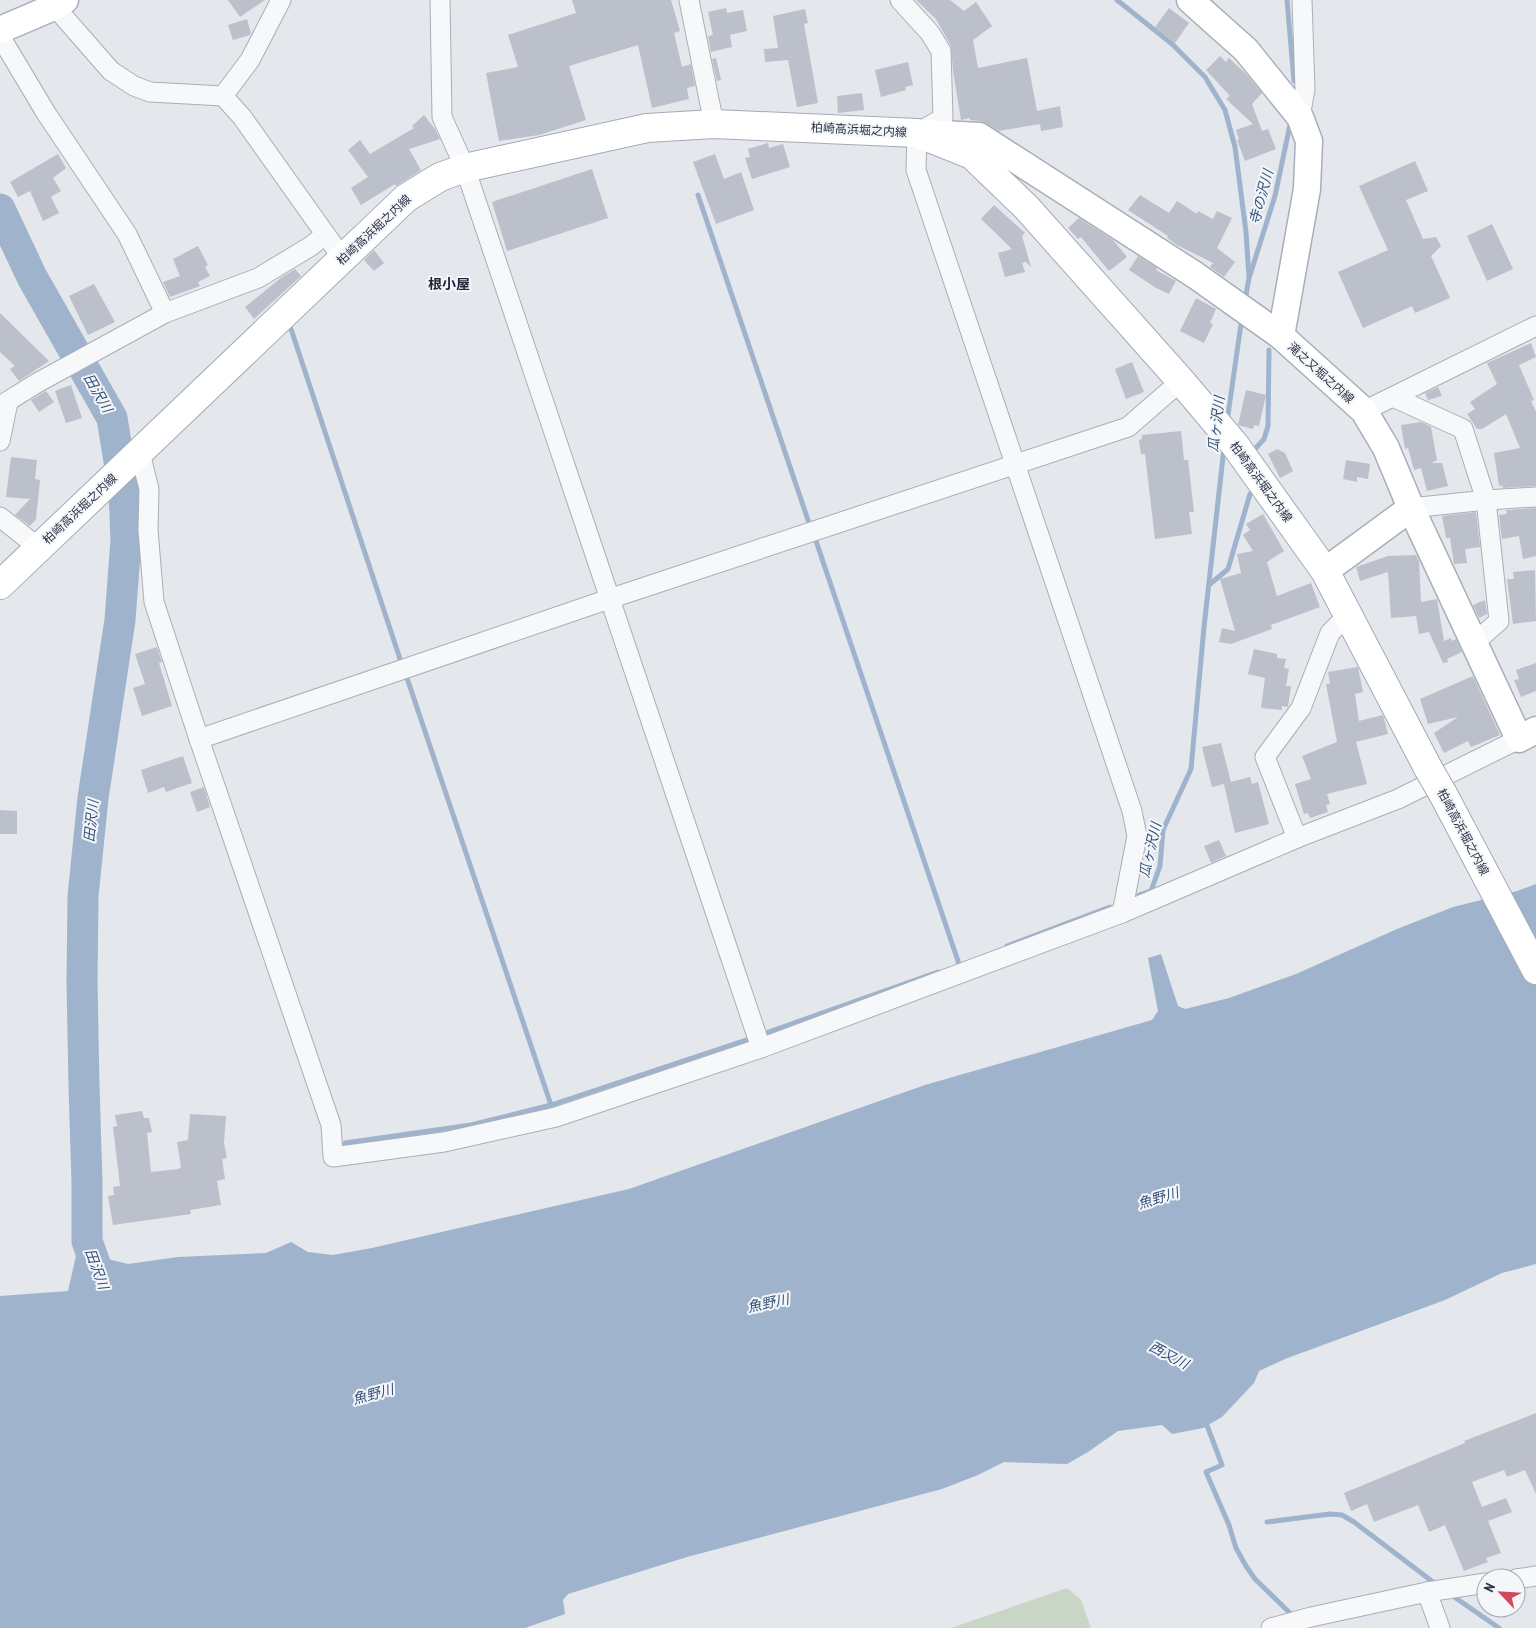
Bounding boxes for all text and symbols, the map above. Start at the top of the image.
street label: 柏崎高浜堀之内線 [811,119,907,140]
water label: 寺の沢川 [1245,166,1277,226]
street label: 柏崎高浜堀之内線 [333,191,414,268]
district label: 根小屋 [428,275,470,293]
street label: 滝之又堀之内線 [1285,339,1358,406]
water label: 田沢川 [80,370,117,417]
water label: 瓜ヶ沢川 [1204,393,1229,453]
street label: 柏崎高浜堀之内線 [1227,438,1296,525]
street label: 柏崎高浜堀之内線 [39,470,120,547]
street label: 柏崎高浜堀之内線 [1434,786,1493,878]
water label: 田沢川 [80,797,102,843]
water label: 瓜ヶ沢川 [1135,819,1166,879]
water label: 魚野川 [1135,1183,1183,1213]
water label: 田沢川 [81,1246,113,1294]
water label: 魚野川 [746,1289,792,1316]
water label: 西又川 [1146,1337,1194,1374]
water label: 魚野川 [350,1379,398,1408]
north arrow [1476,1568,1526,1618]
text: N [1479,1580,1499,1595]

